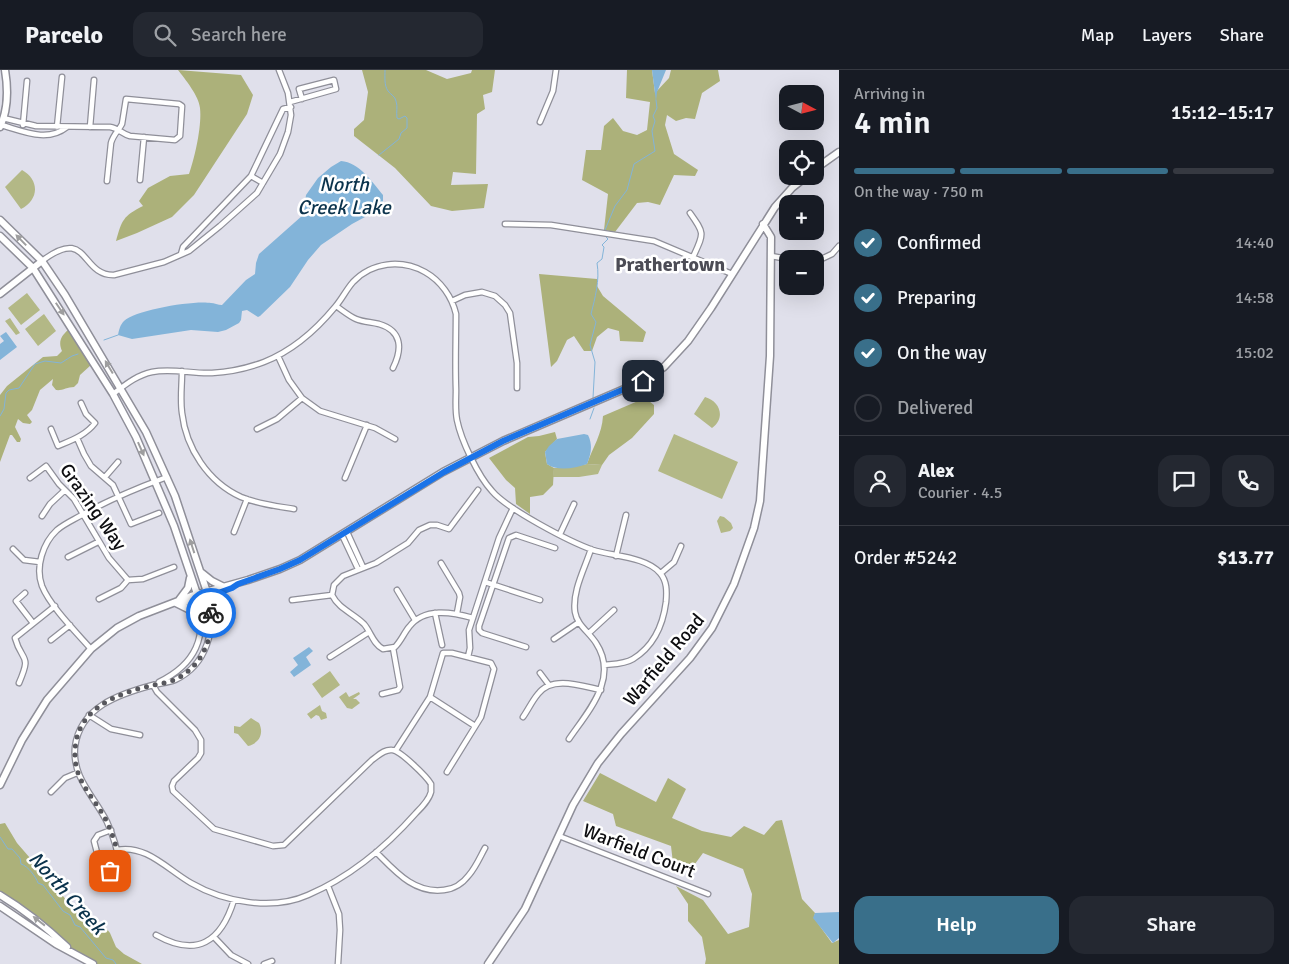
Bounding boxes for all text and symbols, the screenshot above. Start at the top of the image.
search box [133,12,483,57]
text: Parcelo [25,20,103,50]
icon: search [151,21,179,49]
text: Search here [191,23,287,47]
text: Map [1081,24,1114,46]
text: Layers [1142,24,1192,46]
text: Share [1220,24,1264,46]
text: Arriving in [854,84,925,104]
north arrow [779,85,824,130]
map controls [779,85,824,295]
text: 15:12–15:17 [1171,101,1274,125]
text: 4 min [854,103,931,142]
button: locate [779,140,824,185]
water label: North Creek Lake [297,172,392,220]
text: On the way · 750 m [854,182,984,202]
button: + [779,195,824,240]
icon: check [854,229,882,257]
text: Confirmed [897,231,981,255]
text: 14:40 [1235,233,1274,253]
one-way arrow [15,235,27,247]
button: − [779,250,824,295]
district label: Prathertown [615,252,725,277]
icon: check [854,284,882,312]
text: Preparing [897,286,976,310]
text: 14:58 [1235,288,1274,308]
one-way arrow [55,302,65,316]
icon: check [854,339,882,367]
text: On the way [897,341,987,365]
text: 15:02 [1235,343,1274,363]
pin [622,360,664,402]
one-way arrow [104,361,113,374]
icon: home [629,367,657,395]
text: Delivered [897,396,973,420]
one-way arrow [137,442,145,456]
button: person [854,455,906,507]
button: chat [1158,455,1210,507]
button: phone [1222,455,1274,507]
street label: Grazing Way [54,459,132,555]
text: Alex [918,459,954,483]
text: Courier · 4.5 [918,483,1002,503]
one-way arrow [188,538,196,553]
text: Order #5242 [854,546,957,570]
text: $13.77 [1217,546,1274,570]
courier [186,588,236,638]
icon: bike [197,599,225,627]
street label: Warfield Road [618,609,710,711]
street label: Warfield Court [579,819,699,884]
water label: North Creek [23,846,112,941]
pin [89,850,131,892]
icon: bag [96,857,124,885]
button: Help [854,896,1059,954]
button: Share [1069,896,1274,954]
one-way arrow [32,916,46,926]

